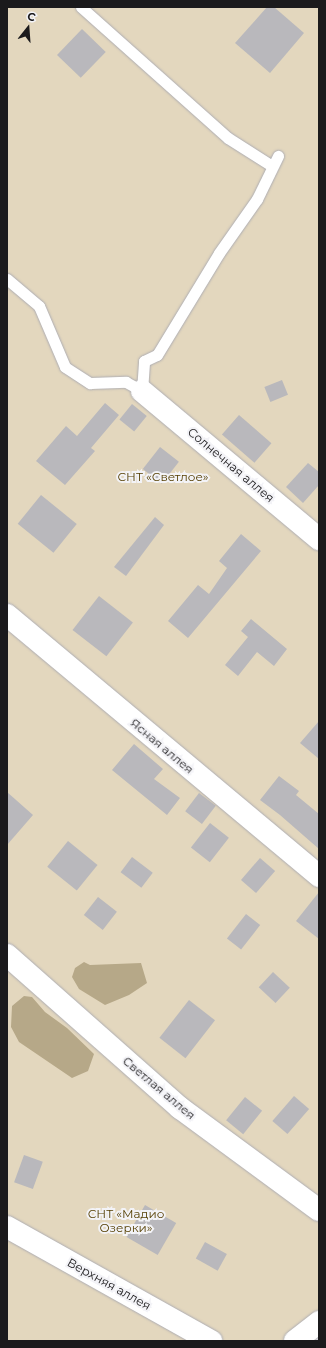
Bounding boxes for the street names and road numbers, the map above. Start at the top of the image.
street label: Солнечная аллея [185,425,277,505]
street label: Ясная аллея [128,716,196,776]
street label: Светлая аллея [120,1054,198,1122]
street label: Верхняя аллея [65,1255,153,1313]

